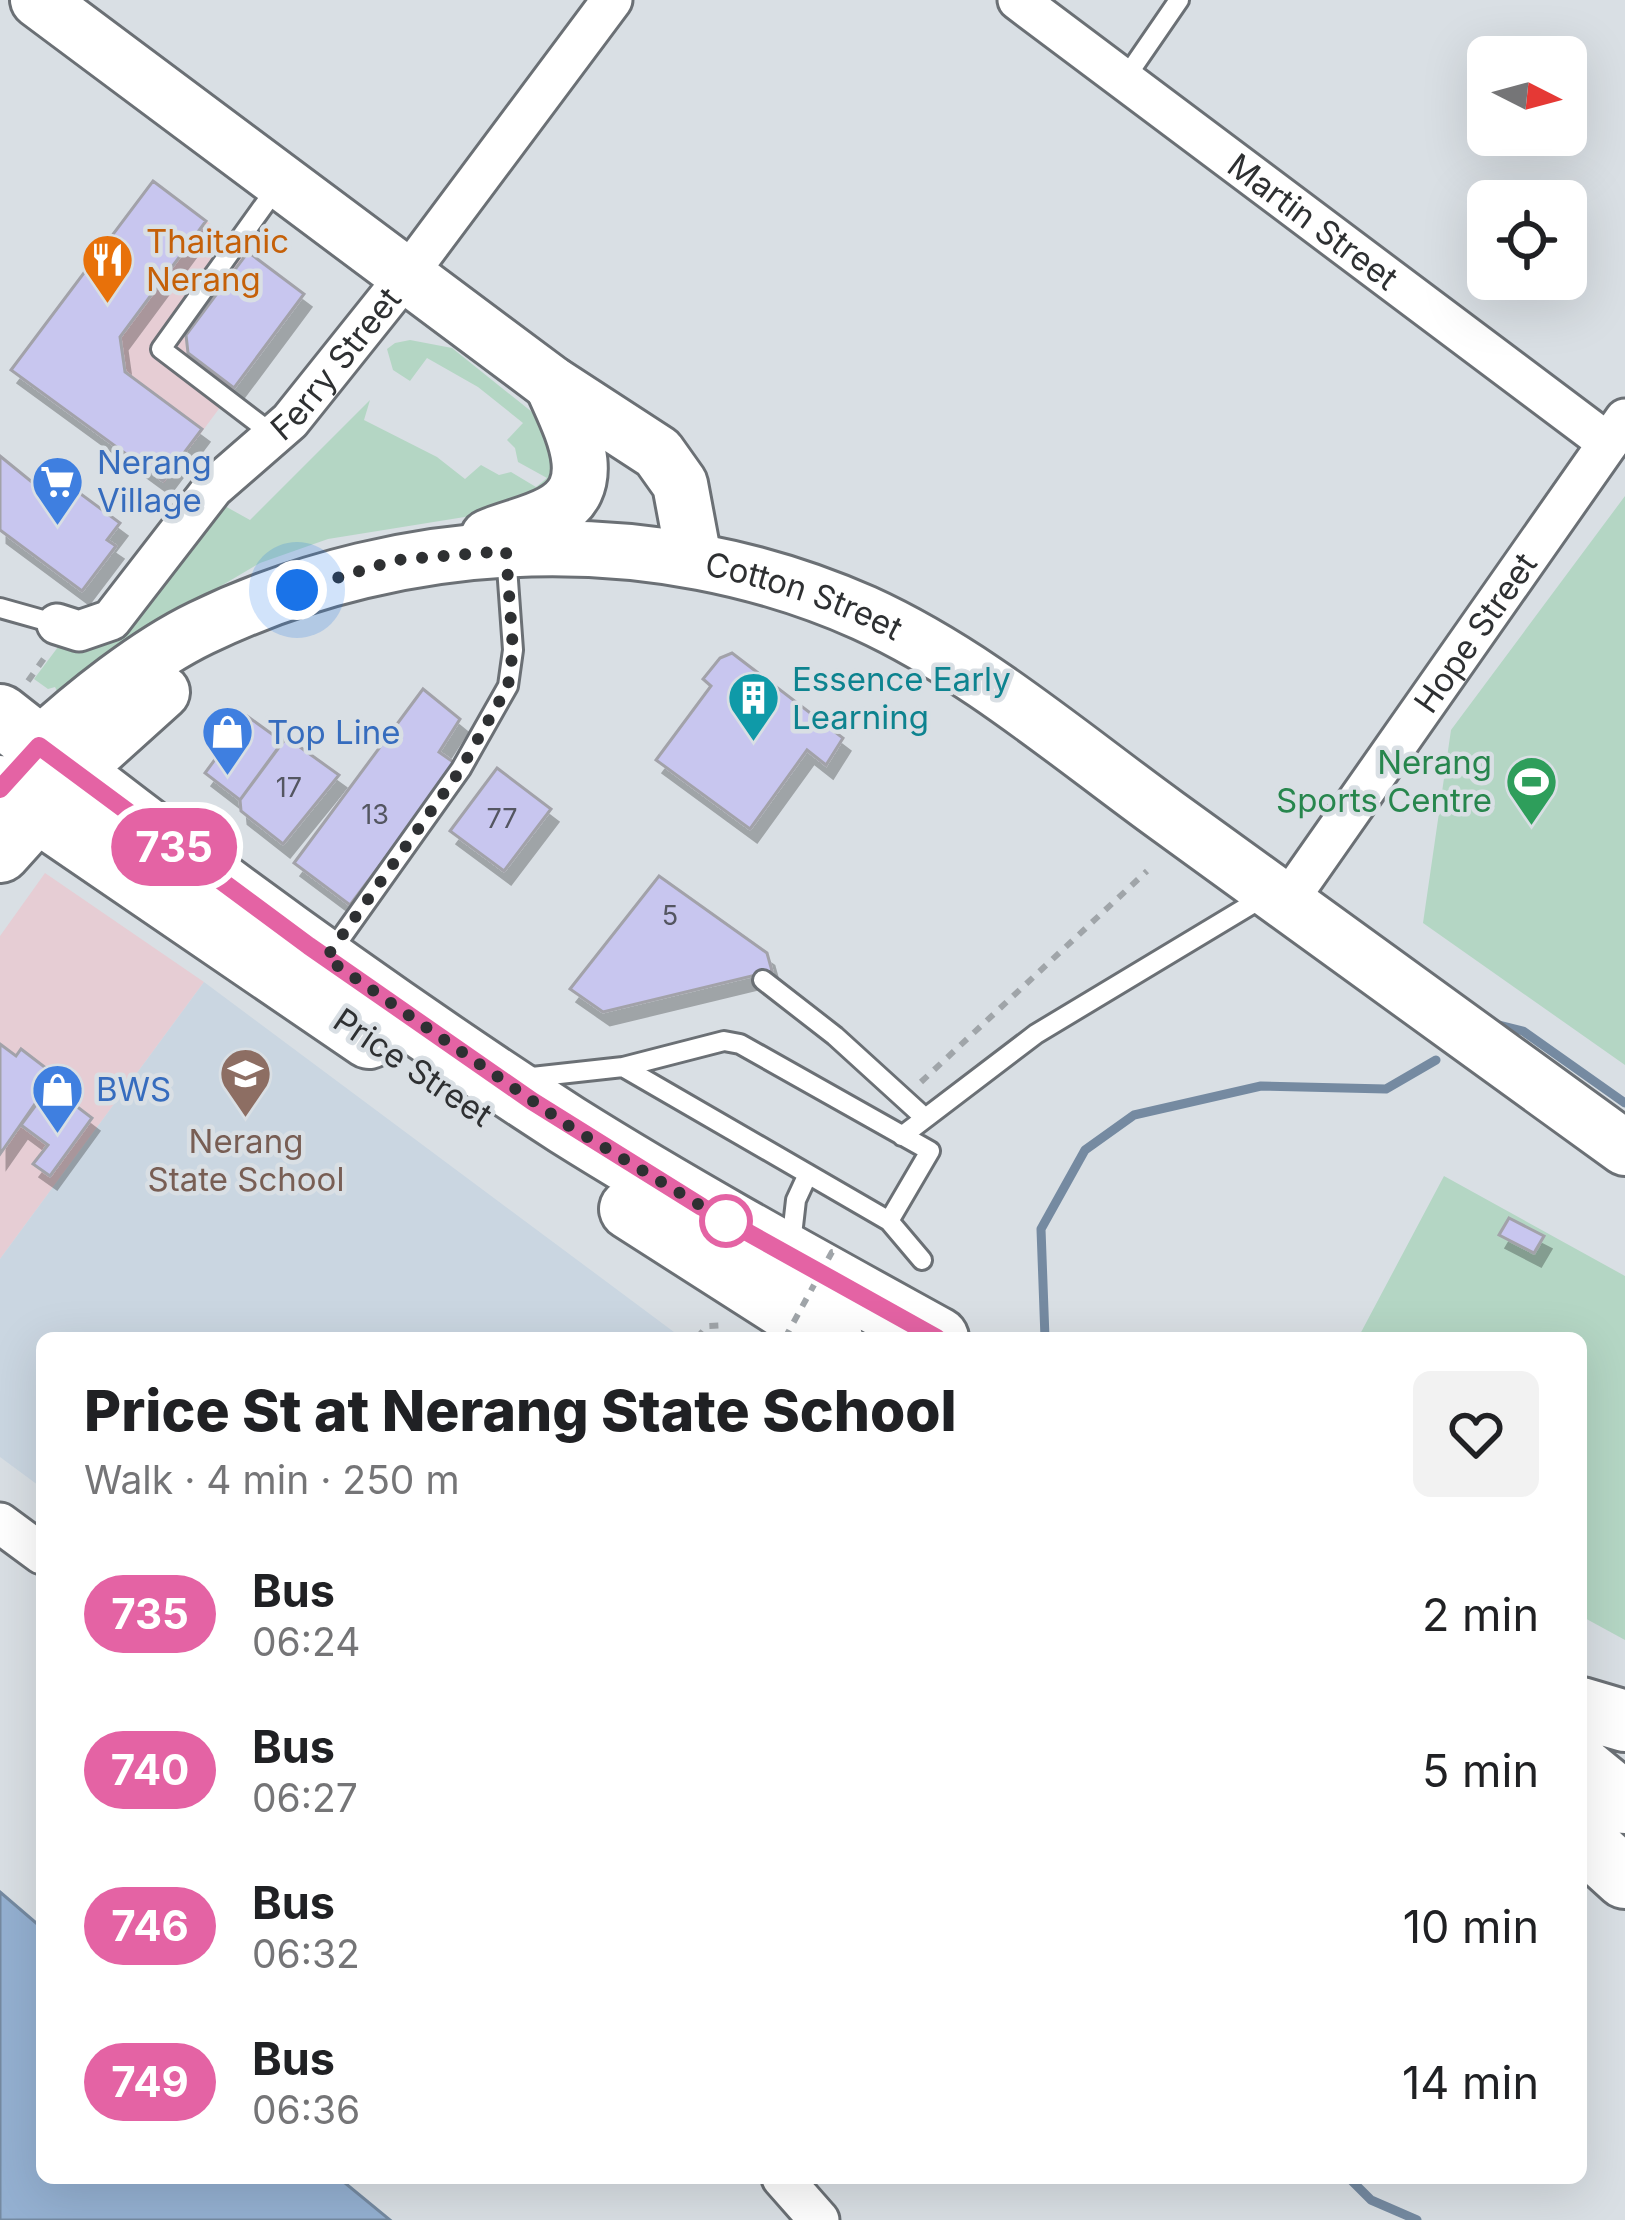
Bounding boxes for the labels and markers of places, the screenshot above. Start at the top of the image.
place label: Thaitanic Nerang [146,221,289,299]
restaurant icon: Thaitanic Nerang [79,232,135,306]
place label: Nerang Village [97,442,212,520]
supermarket icon: Nerang Village [30,453,86,527]
place label: Essence Early Learning [792,659,1011,737]
building icon: Essence Early Learning [725,670,781,744]
shop icon: Top Line [200,704,256,778]
place label: Top Line [267,712,400,752]
place label: Nerang Sports Centre [1276,742,1492,820]
sports icon: Nerang Sports Centre [1503,753,1559,827]
school or university icon: Nerang State School [218,1046,274,1120]
shop icon: BWS [29,1061,85,1135]
place label: BWS [96,1069,171,1109]
place label: Nerang State School [148,1121,344,1199]
unlabelled marker [701,1196,751,1246]

